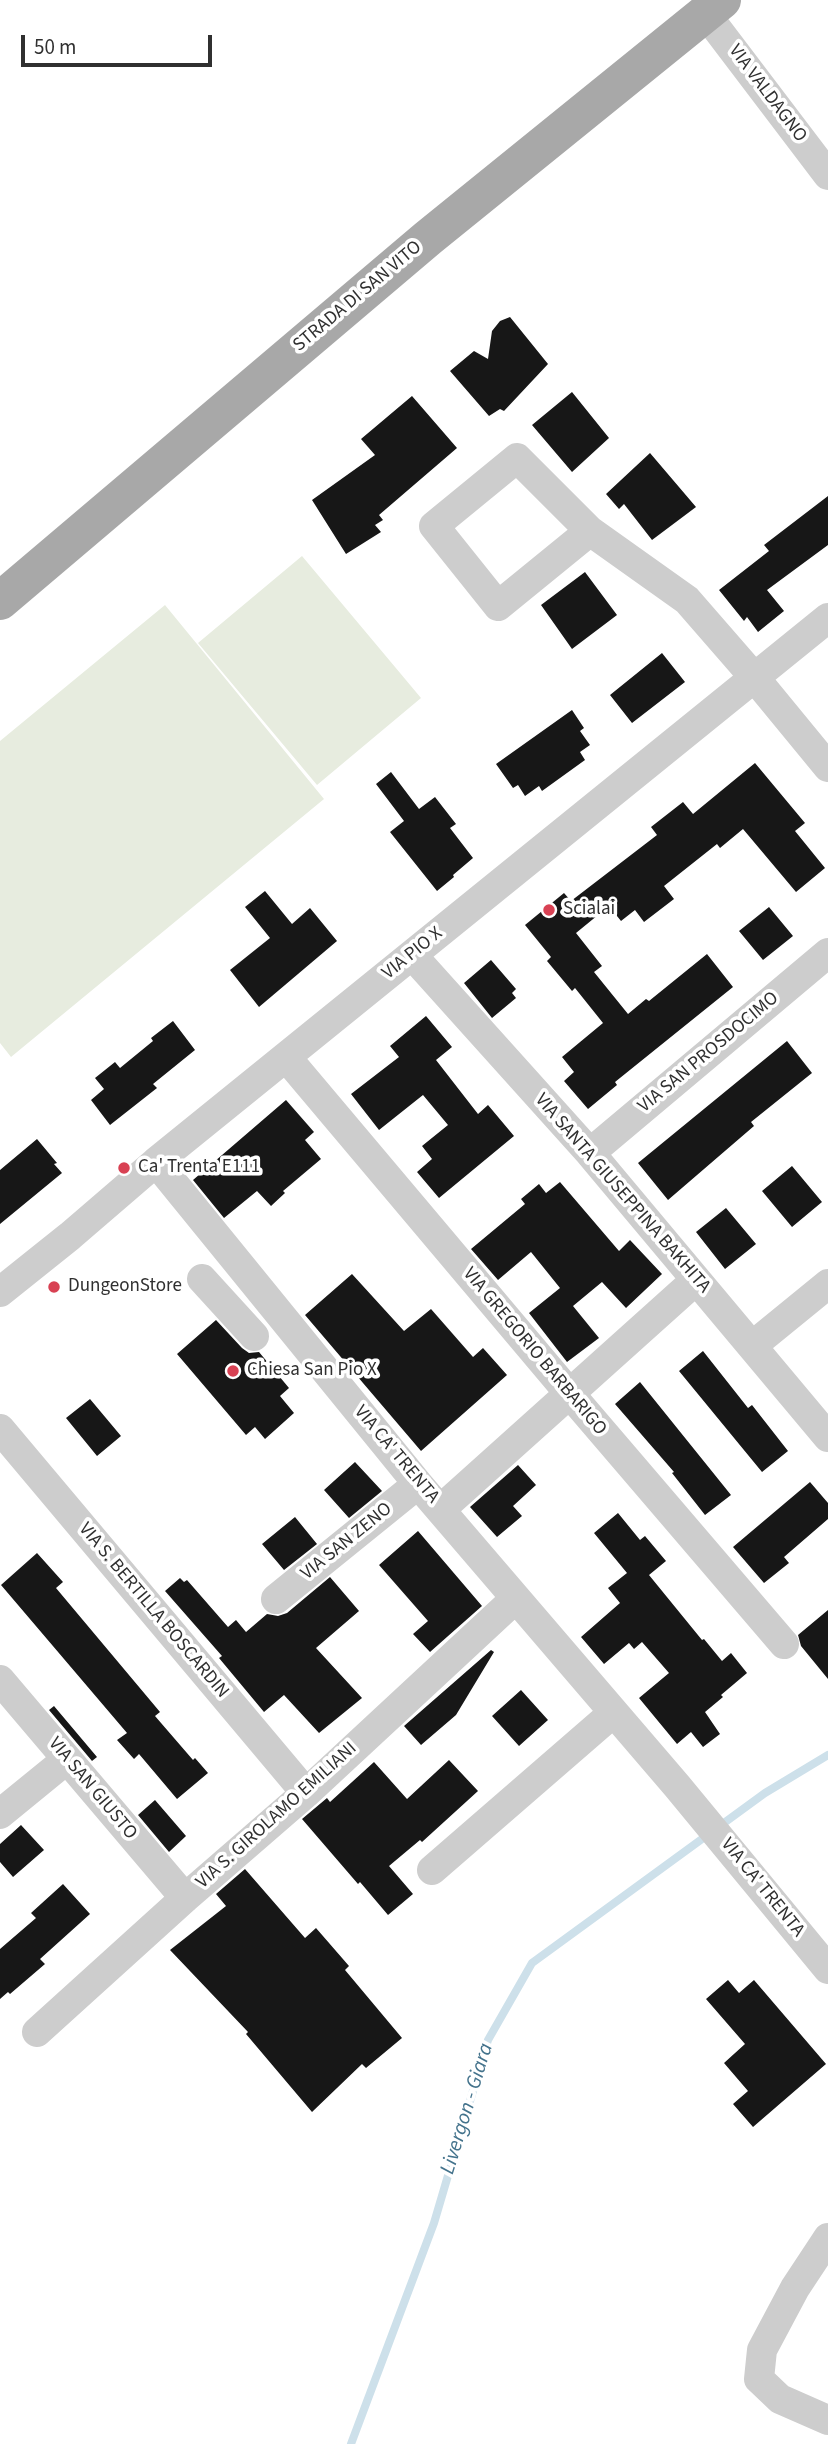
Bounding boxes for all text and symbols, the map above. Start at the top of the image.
scale bar [24,21,215,65]
text: 50 m [34,32,76,62]
street label: VIA VALDAGNO [723,41,811,147]
street label: STRADA DI SAN VITO [289,237,427,357]
place label: Scialai [563,899,615,921]
marker: Scialai [541,902,557,918]
street label: VIA PIO X [378,923,448,985]
street label: VIA SAN PROSDOCIMO [634,988,784,1118]
street label: VIA SANTA GIUSEPPINA BAKHITA [529,1090,715,1298]
place label: Ca' Trenta E111 [138,1157,260,1179]
marker: Ca' Trenta E111 [116,1160,132,1176]
street label: VIA GREGORIO BARBARIGO [457,1263,611,1441]
place label: DungeonStore [68,1276,182,1298]
marker: DungeonStore [46,1279,62,1295]
place label: Chiesa San Pio X [247,1360,377,1382]
marker: Chiesa San Pio X [225,1363,241,1379]
street label: VIA CA' TRENTA [349,1401,443,1509]
street label: VIA SAN ZENO [297,1498,397,1586]
street label: VIA S. BERTILLA BOSCARDIN [73,1519,233,1703]
street label: VIA SAN GIUSTO [43,1733,141,1845]
street label: VIA S. GIROLAMO EMILIANI [192,1738,362,1894]
street label: VIA CA' TRENTA [715,1834,809,1942]
water label: Livergon - Giara [436,2041,500,2177]

